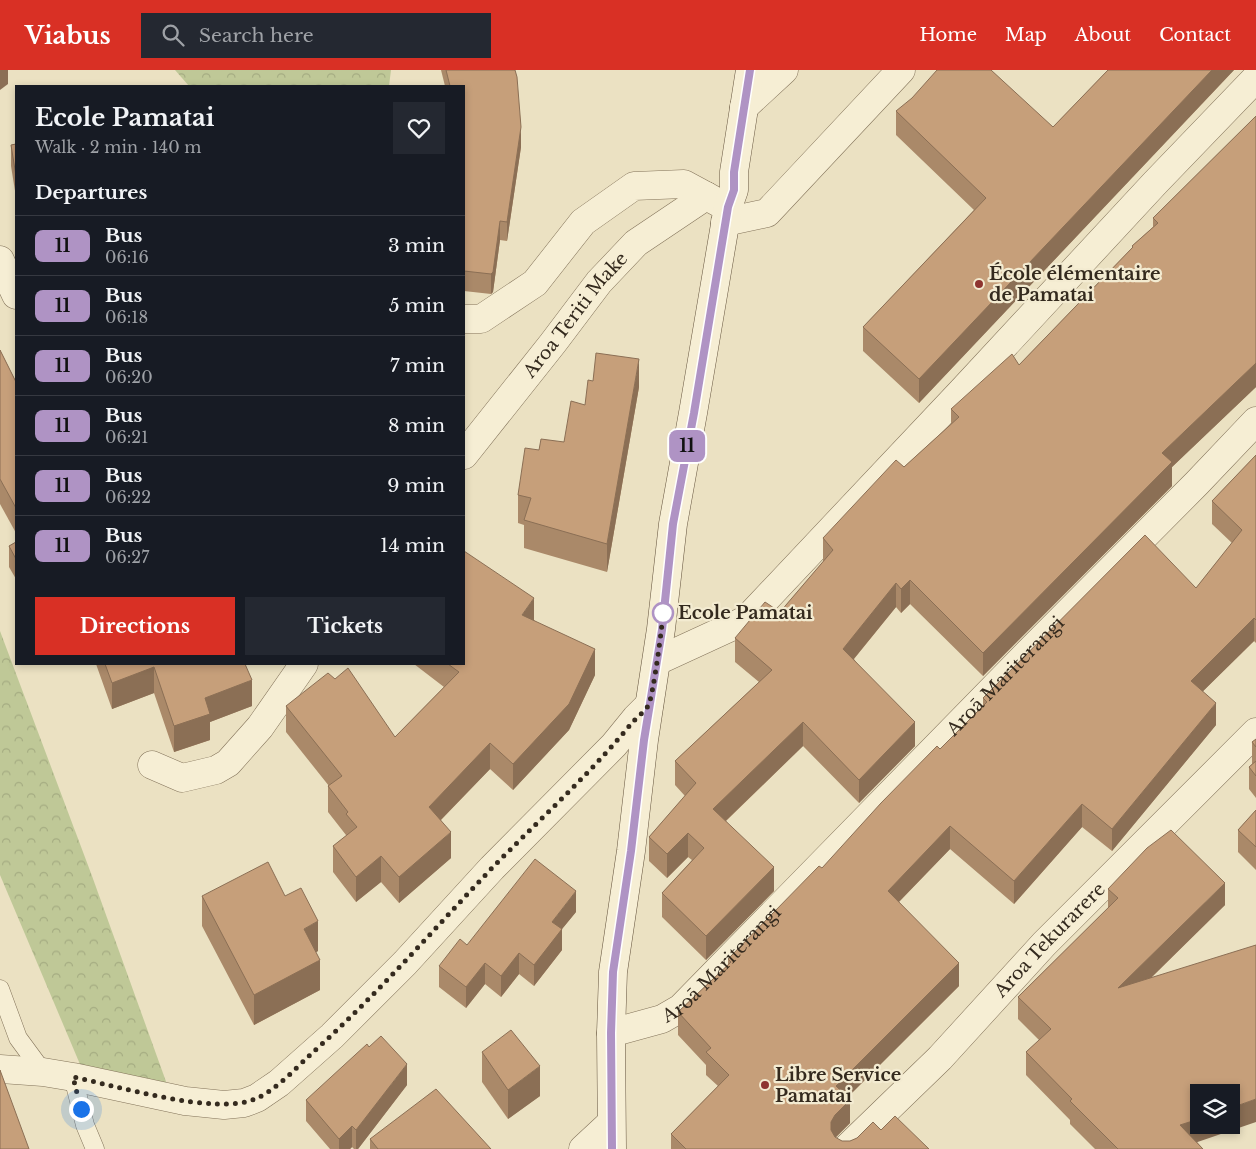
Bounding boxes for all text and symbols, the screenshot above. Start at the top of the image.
search box [141,13,491,58]
text: Viabus [25,21,111,50]
icon: search [159,21,187,49]
text: Search here [199,24,314,47]
text: Home [919,24,977,46]
text: Map [1005,24,1047,46]
text: About [1075,24,1131,46]
text: Contact [1159,24,1231,46]
button: heart [393,102,445,154]
text: Ecole Pamatai [35,103,214,132]
text: Walk · 2 min · 140 m [35,137,201,157]
text: Departures [35,181,147,204]
text: Bus [105,224,142,247]
text: 3 min [388,234,445,257]
text: 11 [55,235,70,257]
text: 06:16 [105,247,149,267]
street label: Aroa Teriti Make [518,248,632,383]
place label: École élémentaire de Pamatai [989,262,1161,306]
marker: École élémentaire de Pamatai [973,278,985,290]
text: Bus [105,284,142,307]
text: 5 min [389,294,445,317]
text: 11 [55,295,70,317]
text: 06:18 [105,307,148,327]
text: Bus [105,344,142,367]
text: 7 min [390,354,445,377]
text: 11 [55,355,70,377]
text: 06:20 [105,367,153,387]
text: Bus [105,404,142,427]
text: 8 min [388,414,445,437]
text: 11 [55,415,70,437]
text: 06:21 [105,427,148,447]
line badge: 11 [664,430,710,462]
text: 11 [679,435,695,457]
text: Bus [105,464,142,487]
text: 9 min [387,474,445,497]
text: 11 [55,475,70,497]
text: 06:22 [105,487,151,507]
text: Bus [105,524,142,547]
text: 14 min [380,534,445,557]
text: 11 [55,535,70,557]
text: 06:27 [105,547,149,567]
button: Directions [35,597,235,655]
button: Tickets [245,597,445,655]
marker: Ecole Pamatai [652,602,674,624]
place label: Ecole Pamatai [678,602,813,624]
street label: Aroā Mariterangi [942,612,1069,741]
street label: Aroa Tekurarere [989,878,1110,1003]
street label: Aroā Mariterangi [657,901,786,1028]
place label: Libre Service Pamatai [775,1064,901,1107]
marker: Libre Service Pamatai [759,1079,771,1091]
map controls [1190,1084,1240,1134]
button: layers [1190,1084,1240,1134]
your location [69,1097,94,1122]

